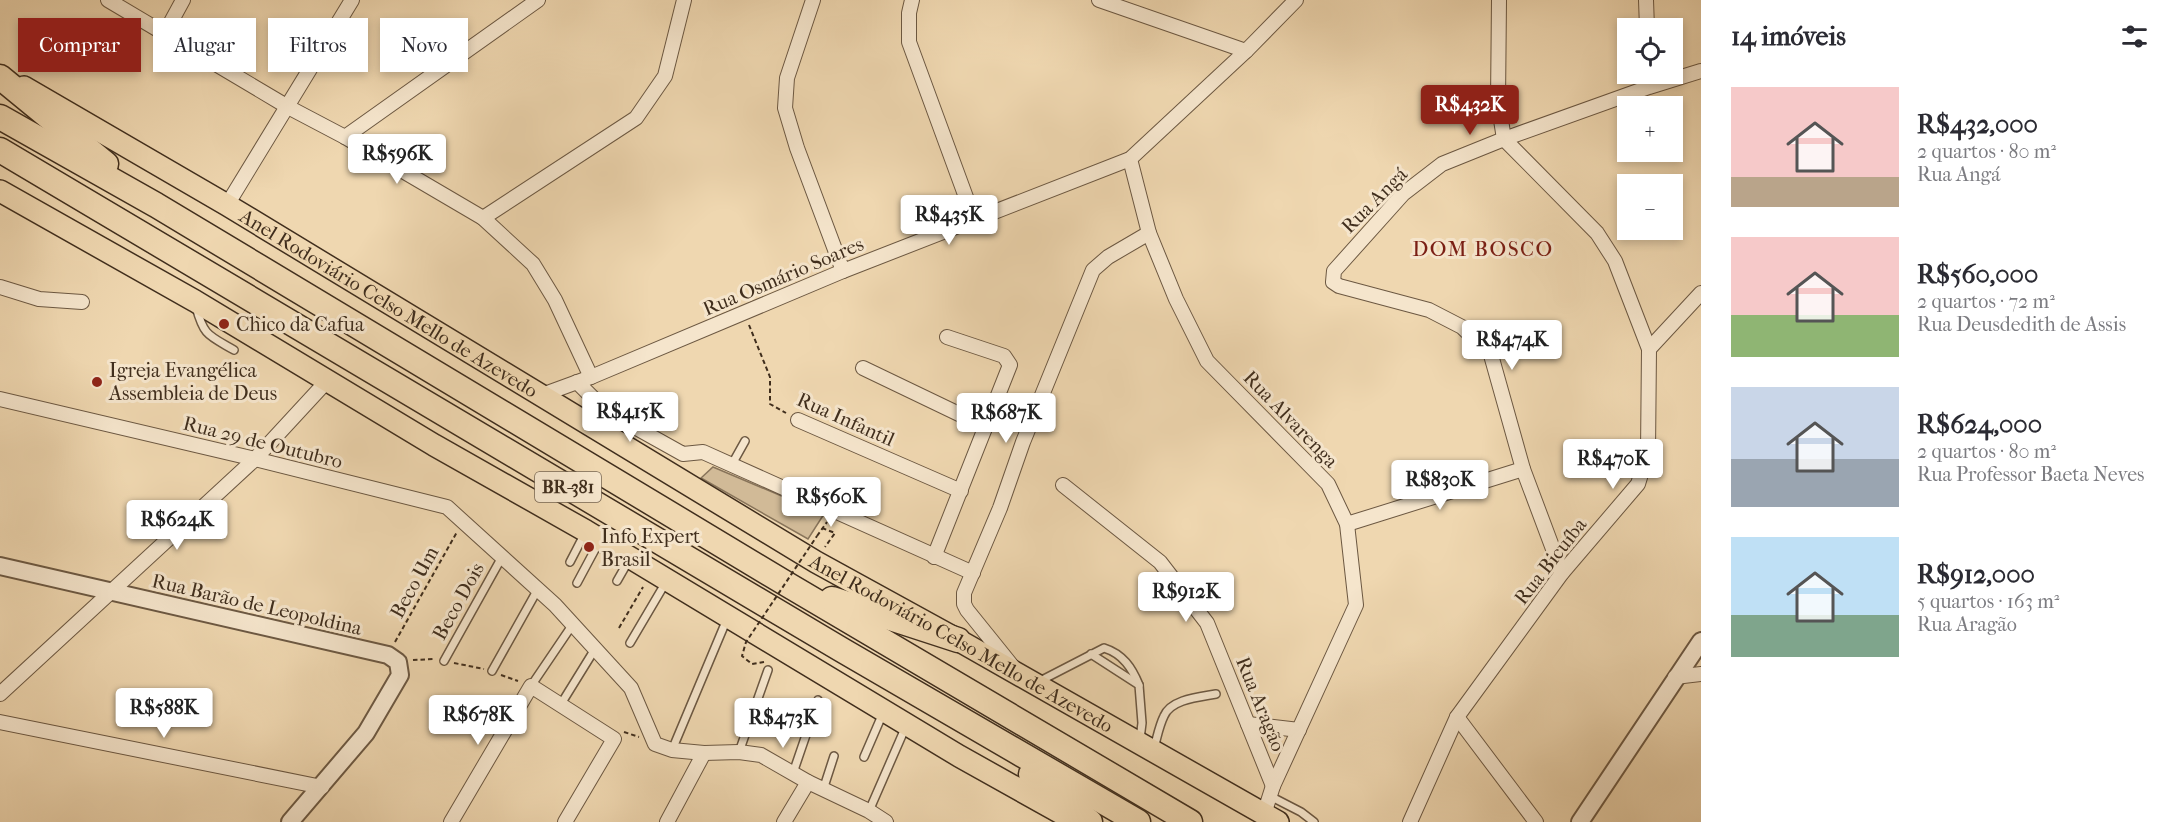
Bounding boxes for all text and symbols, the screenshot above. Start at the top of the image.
chip: Comprar [18,18,141,72]
chip: Alugar [153,18,256,72]
chip: Filtros [268,18,368,72]
chip: Novo [380,18,468,72]
map controls [1617,18,1683,240]
button: locate [1617,18,1683,84]
icon: filters [2118,20,2151,53]
text: 14 imóveis [1731,21,1846,52]
pin: R$432K [1421,85,1519,136]
text: R$432K [1435,93,1505,116]
button: + [1617,96,1683,162]
text: R$432,000 [1917,109,2038,140]
icon: home [1779,111,1851,183]
pin: R$596K [348,134,446,185]
text: 2 quartos · 80 m² [1917,140,2056,163]
text: R$596K [362,142,432,165]
street label: Rua Angá [1337,162,1413,238]
text: Rua Angá [1917,163,2001,186]
button: − [1617,174,1683,240]
pin: R$435K [900,195,998,246]
text: R$435K [915,203,983,226]
street label: Anel Rodoviário Celso Mello de Azevedo [235,204,542,403]
street label: Rua Osmário Soares [699,232,867,321]
district label: DOM BOSCO [1412,237,1554,261]
text: R$560,000 [1917,259,2038,290]
icon: home [1779,261,1851,333]
text: 2 quartos · 72 m² [1917,290,2055,313]
place label: Chico da Cafua [236,313,365,336]
text: Rua Deusdedith de Assis [1917,313,2126,336]
marker: Chico da Cafua [217,317,231,331]
pin: R$474K [1463,320,1561,371]
text: R$474K [1476,328,1548,351]
place label: Igreja Evangélica Assembleia de Deus [108,359,277,405]
street label: Rua Alvarenga [1239,366,1343,473]
marker: Igreja Evangélica Assembleia de Deus [90,375,104,389]
street label: Rua Infantil [793,388,899,451]
pin: R$415K [581,392,679,443]
pin: R$687K [957,393,1055,444]
text: R$415K [596,400,664,423]
text: R$687K [971,401,1041,424]
text: R$624,000 [1917,409,2042,440]
icon: home [1779,411,1851,483]
street label: Rua 29 de Outubro [181,412,345,473]
pin: R$470K [1564,439,1662,490]
text: 2 quartos · 80 m² [1917,440,2056,463]
text: R$470K [1577,447,1649,470]
pin: R$830K [1391,460,1489,511]
text: Rua Professor Baeta Neves [1917,463,2144,486]
text: R$830K [1405,468,1475,491]
road number: BR-381 [535,472,601,502]
pin: R$560K [782,477,880,528]
text: R$560K [796,485,866,508]
pin: R$624K [128,500,226,551]
text: R$624K [141,508,213,531]
street label: Rua Bicuíba [1509,513,1592,609]
place label: Info Expert Brasil [601,525,700,571]
marker: Info Expert Brasil [582,540,596,554]
street label: Beco Um [385,542,444,622]
street label: Anel Rodoviário Celso Mello de Azevedo [804,549,1117,738]
street label: Beco Dois [428,559,489,644]
text: R$912,000 [1917,559,2035,590]
icon: home [1779,561,1851,633]
street label: Rua Barão de Leopoldina [150,569,365,640]
pin: R$912K [1137,572,1235,623]
text: R$912K [1152,580,1220,603]
text: 5 quartos · 163 m² [1917,590,2059,613]
text: Rua Aragão [1917,613,2017,636]
street label: Rua Aragão [1231,654,1290,755]
pin: R$588K [115,688,213,739]
pin: R$678K [429,695,527,746]
text: R$588K [130,696,198,719]
pin: R$473K [734,698,832,749]
text: R$678K [443,703,513,726]
text: R$473K [748,706,818,729]

